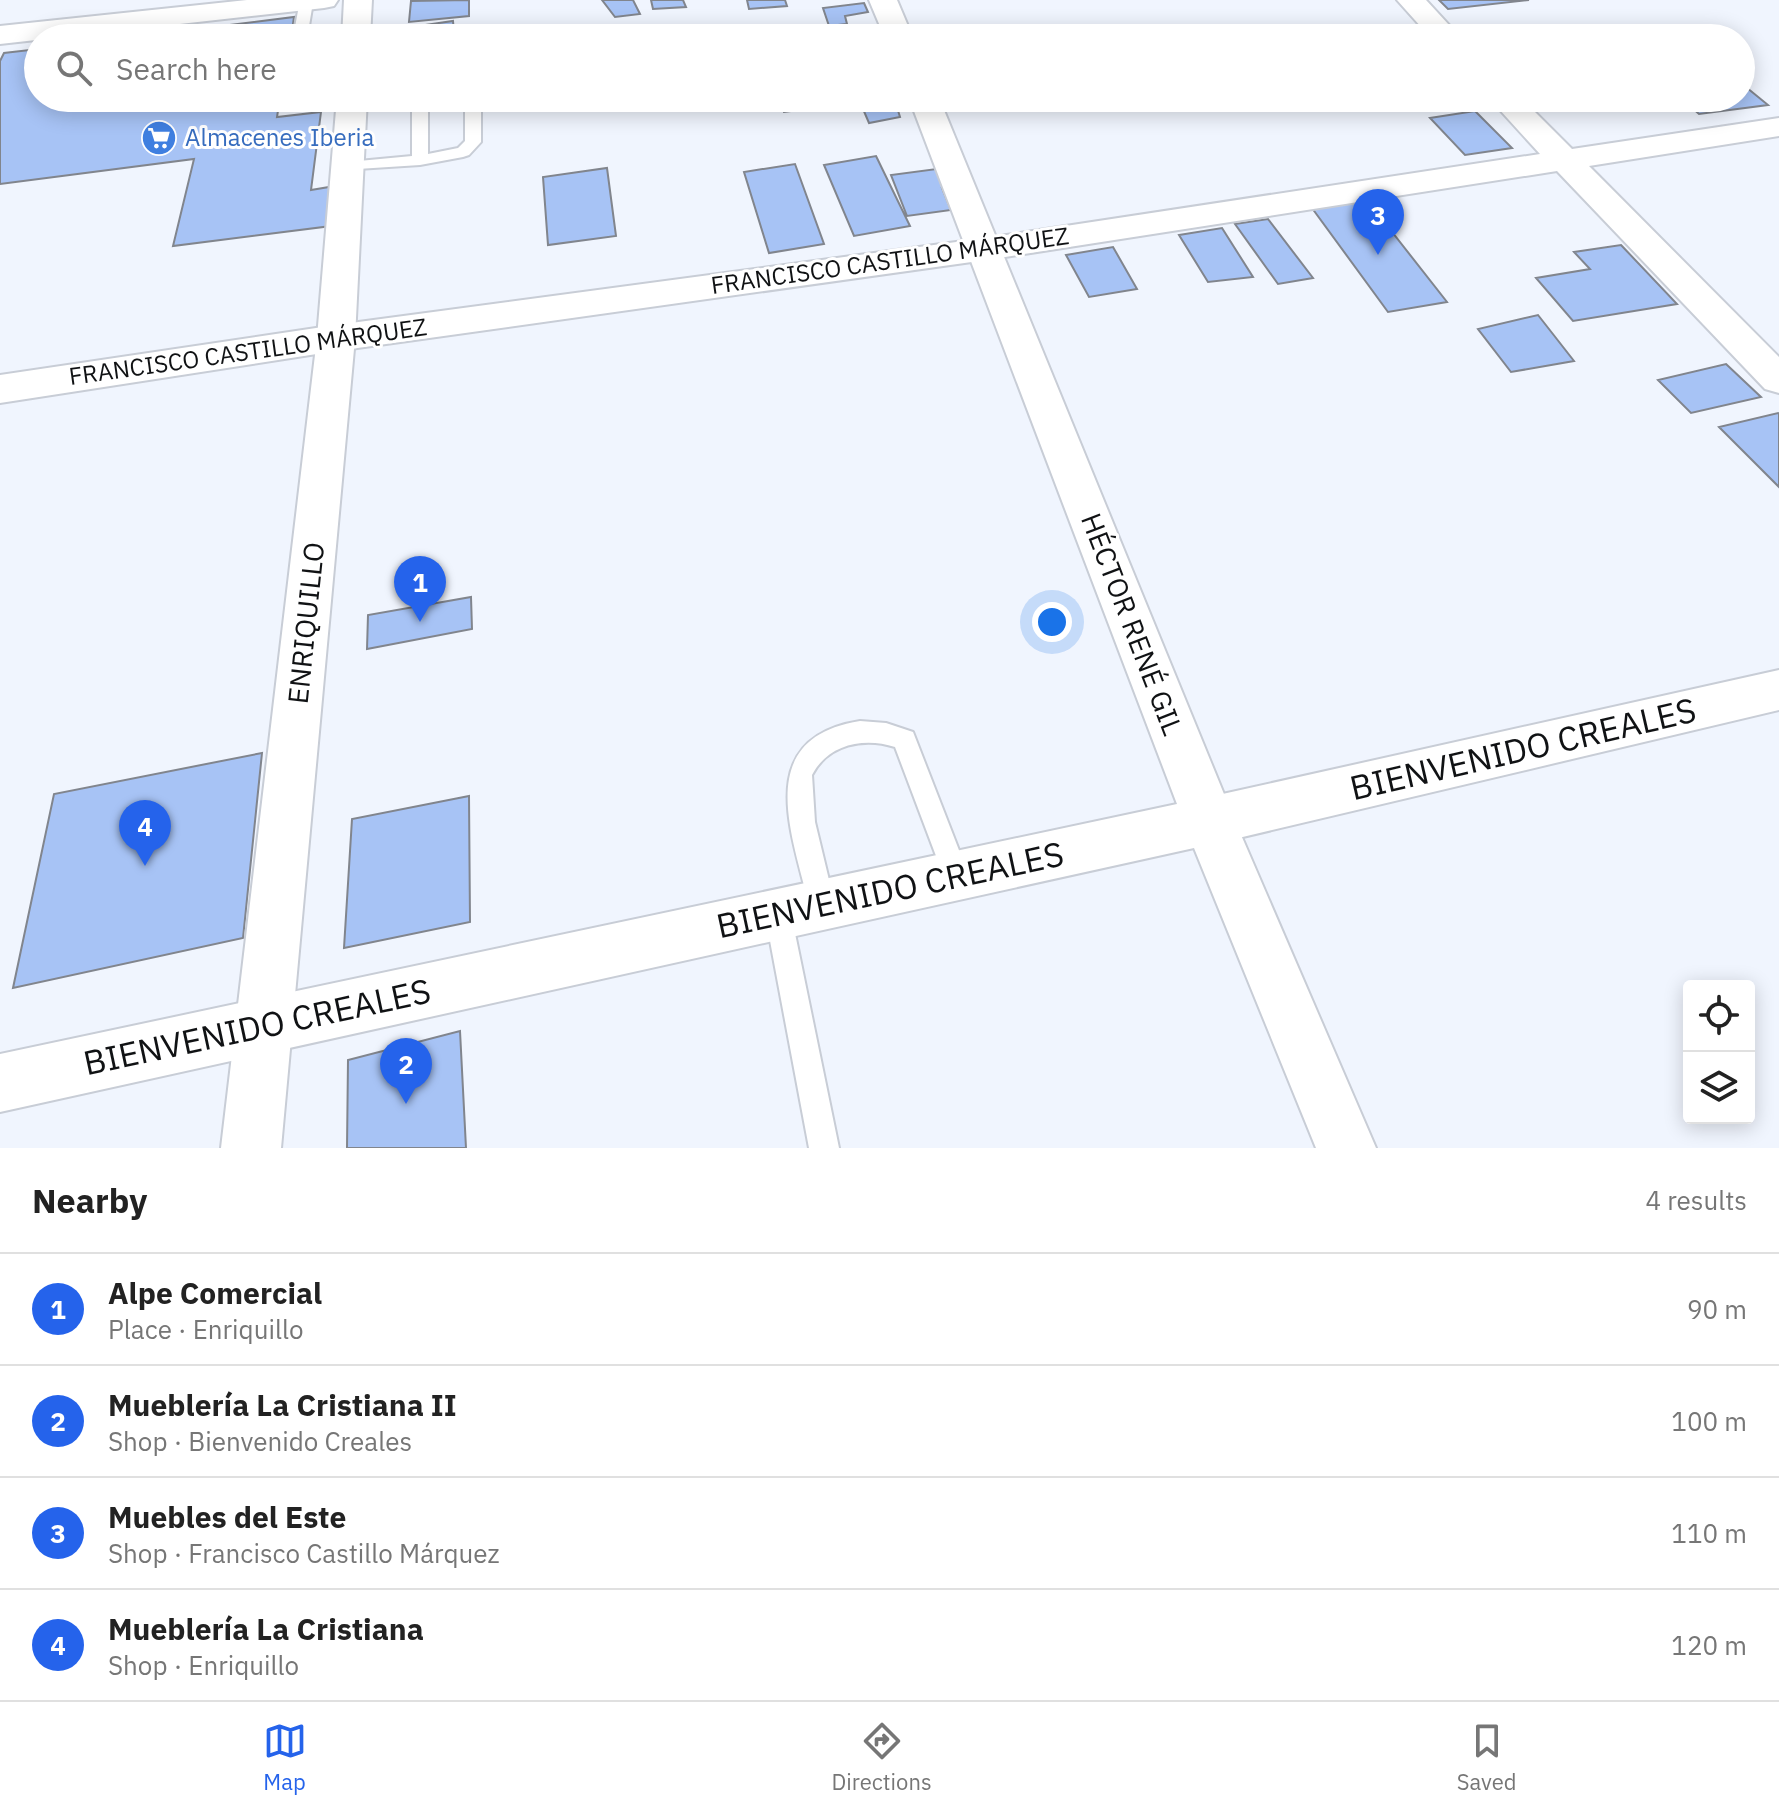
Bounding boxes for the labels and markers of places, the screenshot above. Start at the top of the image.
supermarket icon: Almacenes Iberia [140,119,178,157]
place label: Almacenes Iberia [185,121,374,153]
pin: 3 [1352,189,1404,255]
pin: 1 [394,556,446,622]
pin: 4 [119,800,171,866]
pin: 2 [380,1038,432,1104]

